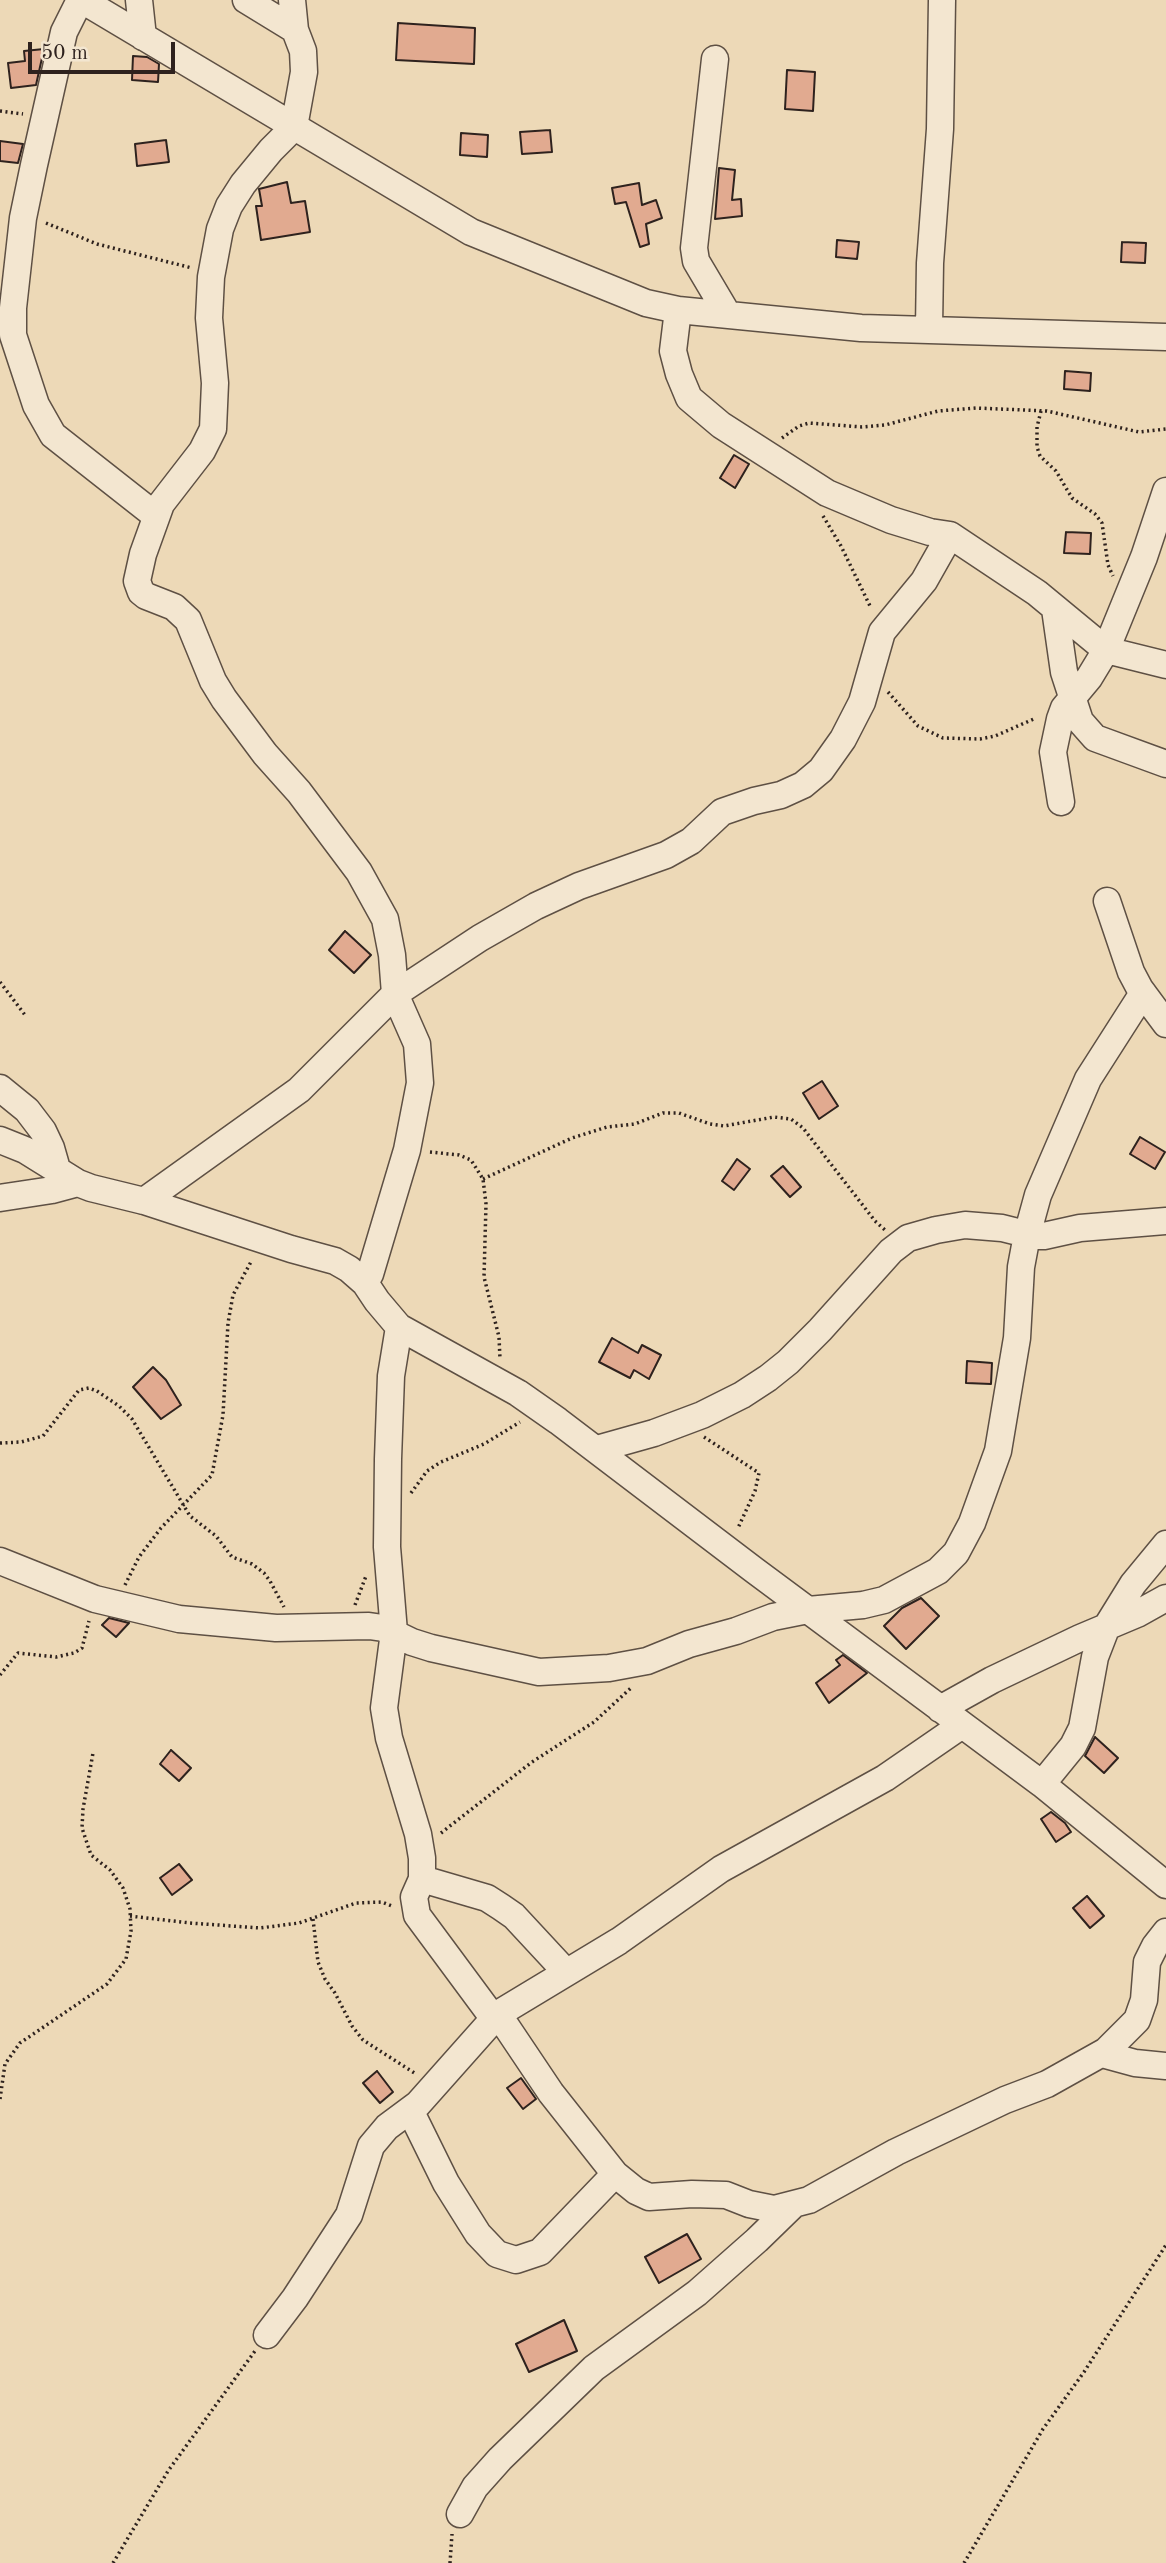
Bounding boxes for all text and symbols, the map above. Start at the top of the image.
scale bar [32,28,178,72]
text: 50 m [41,43,88,64]

